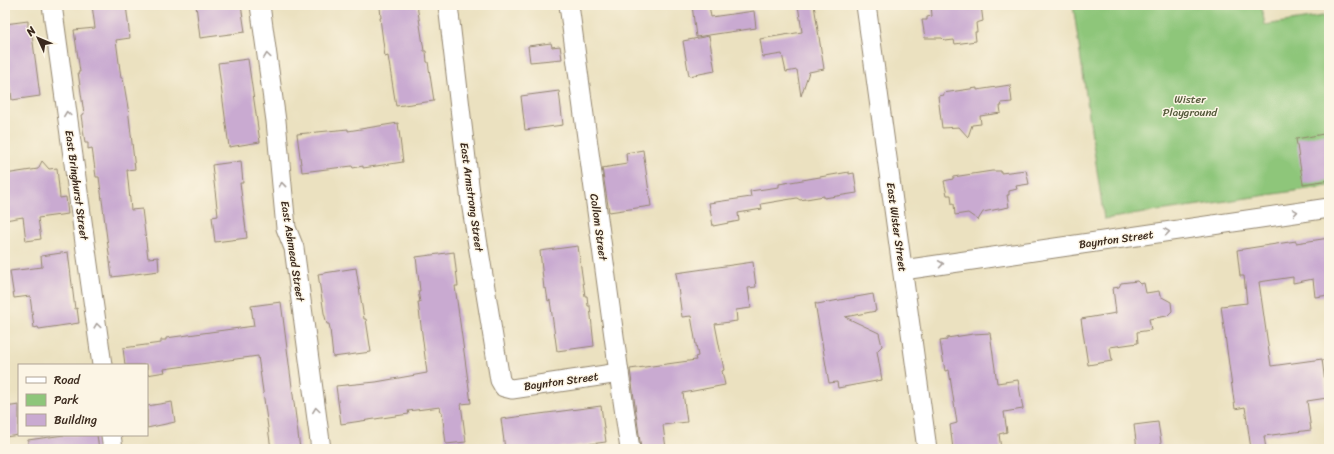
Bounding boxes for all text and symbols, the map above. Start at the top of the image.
north arrow [18,18,58,58]
text: N [21,22,41,41]
one-way arrow [263,53,272,59]
park label: Wister Playground [1163,90,1218,122]
one-way arrow [63,111,72,117]
street label: East Bringhurst Street [59,129,94,242]
street label: East Armstrong Street [454,141,489,254]
street label: East Wister Street [881,181,912,273]
one-way arrow [278,182,287,188]
street label: Collom Street [584,192,613,262]
street label: East Ashmead Street [275,199,310,303]
one-way arrow [1292,209,1298,217]
street label: Baynton Street [1078,225,1155,254]
one-way arrow [1164,228,1170,237]
one-way arrow [938,260,944,269]
one-way arrow [93,323,102,329]
legend [18,364,148,436]
street label: Baynton Street [523,367,600,396]
text: Road [54,369,81,391]
text: Park [54,389,79,411]
one-way arrow [312,407,321,413]
text: Building [54,409,97,431]

